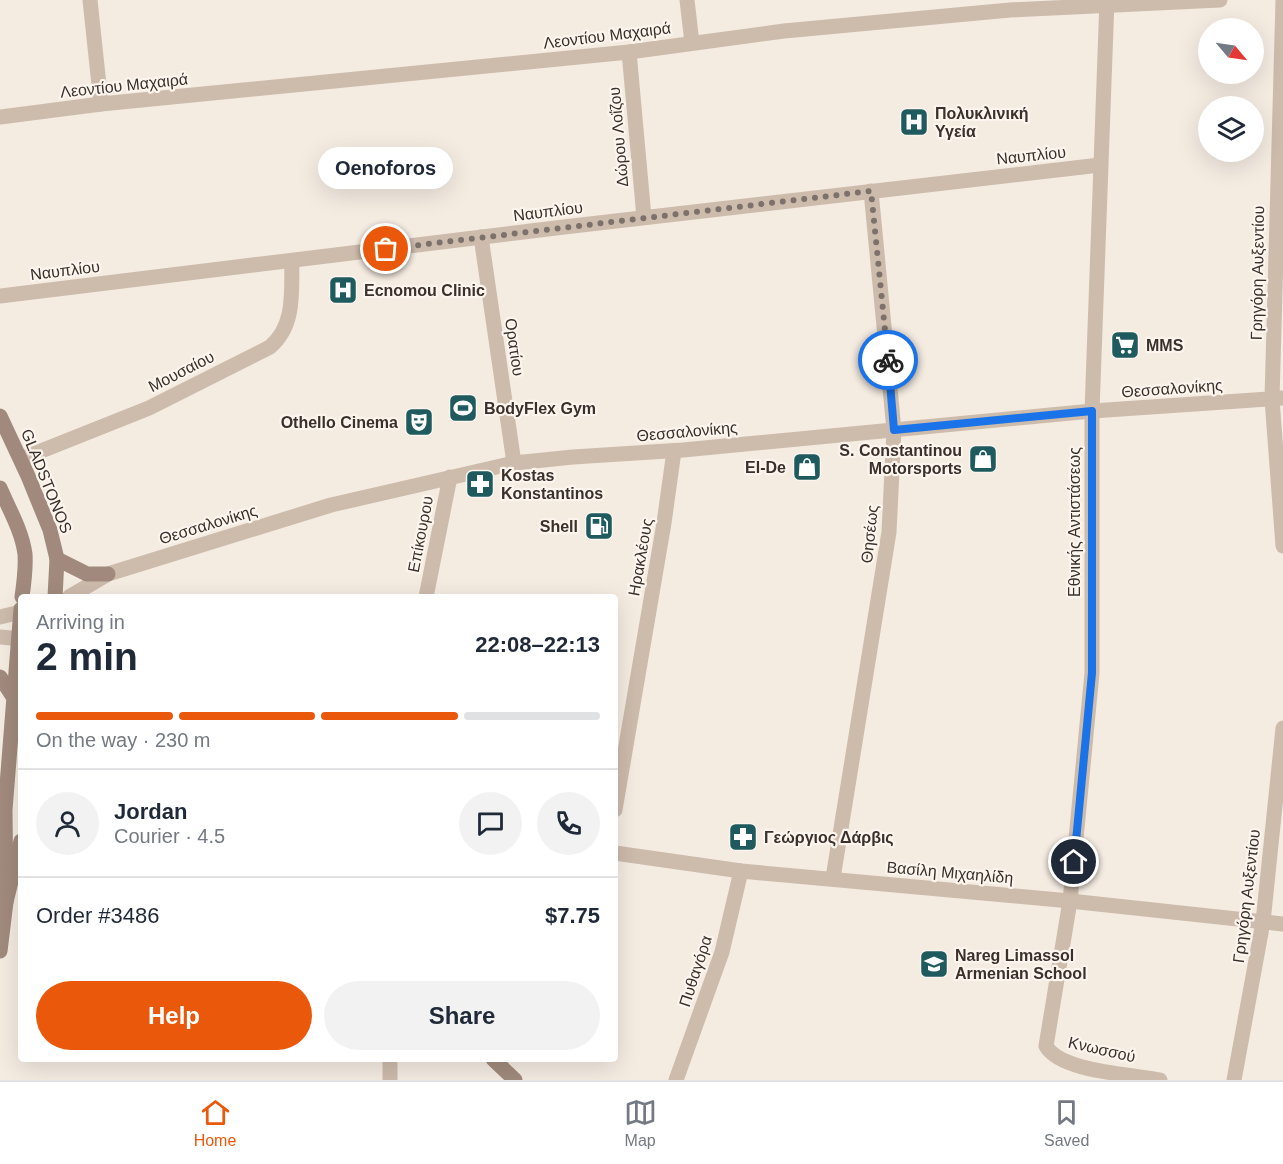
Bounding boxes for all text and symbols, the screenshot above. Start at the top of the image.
north arrow [1198,18,1264,84]
map controls [1198,18,1264,162]
street label: Λεοντίου Μαχαιρά [542,19,672,52]
street label: Λεοντίου Μαχαιρά [59,70,189,101]
street label: Δώρου Λοΐζου [606,86,632,188]
button: layers [1198,96,1264,162]
place label: Πολυκλινική Υγεία [935,105,1029,140]
hospital icon: Πολυκλινική Υγεία [898,106,930,138]
street label: Ναυπλίου [995,143,1067,168]
callout: Oenoforos [318,147,454,189]
text: Oenoforos [335,157,436,179]
street label: Ναυπλίου [512,199,584,224]
street label: Γρηγόρη Αυξεντίου [1248,206,1268,340]
pin [360,223,411,274]
icon: bag [369,232,402,265]
street label: Ναυπλίου [29,258,101,283]
hospital icon: Ecnomou Clinic [327,274,359,306]
place label: Ecnomou Clinic [364,282,485,299]
street label: Ορατίου [502,317,527,377]
supermarket icon: MMS [1109,329,1141,361]
courier [858,330,918,390]
place label: MMS [1146,337,1184,354]
icon: bike [872,344,905,377]
street label: Μουσαίου [146,348,217,395]
street label: Θεσσαλονίκης [1121,376,1223,401]
sports icon: BodyFlex Gym [447,392,479,424]
place label: BodyFlex Gym [484,400,596,417]
theatre icon: Othello Cinema [403,406,435,438]
place label: Othello Cinema [281,414,398,431]
street label: Θεσσαλονίκης [636,419,739,444]
street label: GLADSTONOS [18,427,75,536]
place label: S. Constantinou Motorsports [839,442,962,477]
shop icon: S. Constantinou Motorsports [967,443,999,475]
street label: Εθνικής Αντιστάσεως [1066,447,1083,597]
shop icon: El-De [791,451,823,483]
place label: El-De [745,459,786,476]
place label: Kostas Konstantinos [501,467,603,502]
pharmacy icon: Kostas Konstantinos [464,468,496,500]
street label: Επίκουρου [405,494,436,574]
street label: Θεσσαλονίκης [157,501,259,547]
street label: Θησέως [858,504,881,564]
fuel station icon: Shell [583,510,615,542]
street label: Ηρακλέους [625,517,656,597]
place label: Shell [540,518,578,535]
text: Arriving in [36,611,125,633]
text: 22:08–22:13 [475,632,600,657]
text: 2 min [36,635,138,678]
text: On the way · 230 m [36,729,211,751]
button: person [36,792,99,855]
button: chat [459,792,522,855]
button: phone [537,792,600,855]
text: Jordan [114,799,187,824]
pharmacy icon: Γεώργιος Δάρβις [727,821,759,853]
text: Courier · 4.5 [114,825,225,847]
street label: Γρηγόρη Αυξεντίου [1230,828,1264,964]
place label: Γεώργιος Δάρβις [764,829,894,847]
pin [1048,836,1099,887]
icon: home [1057,845,1090,878]
street label: Βασίλη Μιχαηλίδη [886,858,1014,887]
text: Order #3486 [36,903,160,928]
text: $7.75 [545,903,600,928]
street label: Πυθαγόρα [676,933,715,1009]
place label: Nareg Limassol Armenian School [955,947,1087,982]
school or university icon: Nareg Limassol Armenian School [918,948,950,980]
button: Help [36,981,312,1050]
button: Share [324,981,600,1050]
street label: Κνωσσού [1067,1033,1137,1065]
tab: Home [194,1096,236,1150]
tab: Map [624,1096,657,1150]
tab: Saved [1044,1096,1089,1150]

